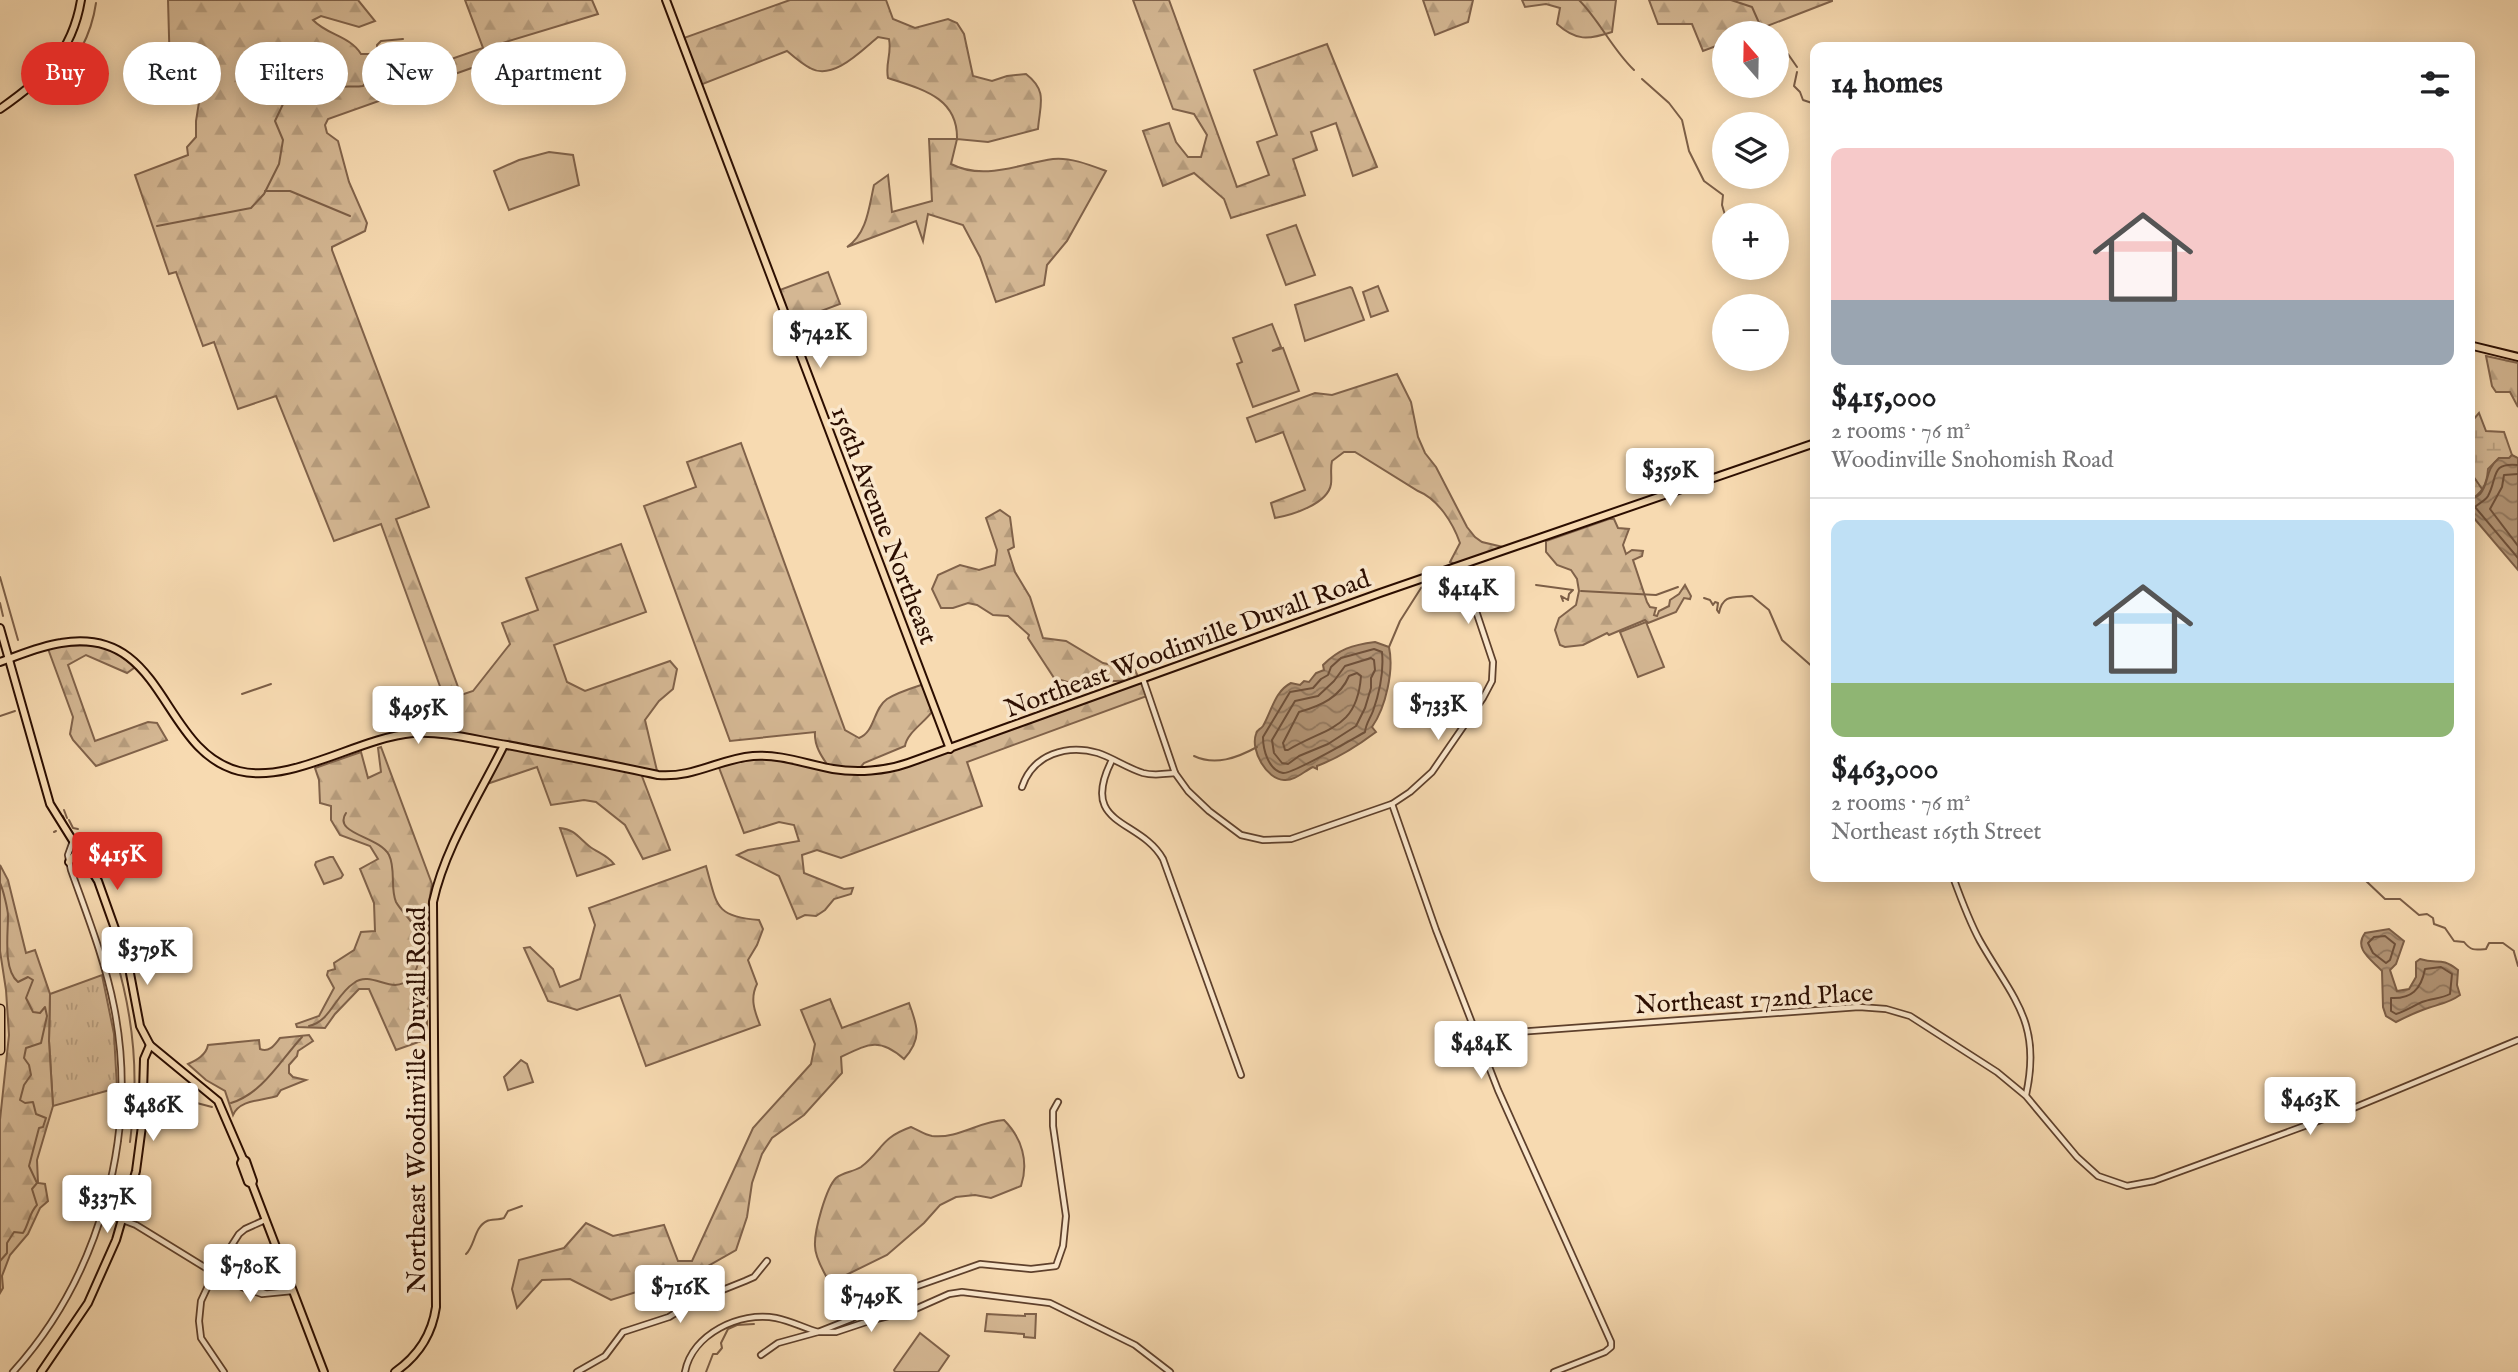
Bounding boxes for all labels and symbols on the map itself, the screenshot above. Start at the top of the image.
north arrow [1712,21,1788,98]
pin: $742K [771,310,869,370]
street label: 156th Avenue Northeast [823,402,944,649]
pin: $359K [1621,448,1719,508]
street label: Northeast Woodinville Duvall Road [1000,563,1375,726]
pin: $414K [1419,566,1517,626]
pin: $733K [1389,682,1487,742]
pin: $495K [369,686,467,746]
pin: $415K [68,832,166,892]
street label: Northeast Woodinville Duvall Road [401,907,434,1293]
pin: $379K [98,928,196,987]
street label: Northeast 172nd Place [1634,977,1874,1022]
pin: $484K [1432,1021,1530,1081]
pin: $463K [2261,1078,2359,1137]
pin: $486K [104,1084,202,1143]
pin: $337K [58,1176,156,1235]
pin: $780K [201,1244,299,1304]
pin: $716K [631,1266,729,1325]
pin: $749K [822,1274,920,1334]

